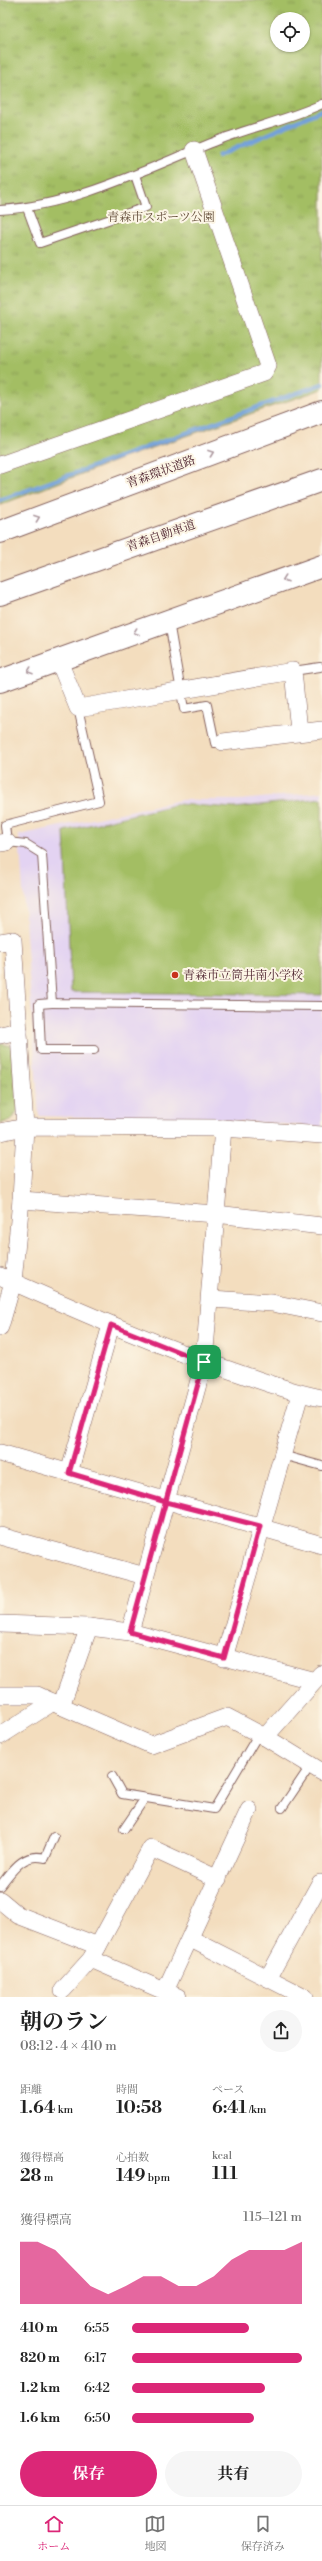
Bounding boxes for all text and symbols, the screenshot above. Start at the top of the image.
map controls [270,12,310,52]
button: locate [270,12,310,52]
park label: 青森市スポーツ公園 [107,210,215,225]
one-way arrow [207,450,214,458]
street label: 青森環状道路 [125,453,197,491]
one-way arrow [33,515,40,523]
street label: 青森自動車道 [125,517,197,555]
one-way arrow [282,574,289,583]
one-way arrow [133,628,140,636]
one-way arrow [26,666,33,675]
place label: 青森市立筒井南小学校 [183,968,303,983]
marker: 青森市立筒井南小学校 [170,970,180,980]
pin [187,1345,221,1379]
icon: arrive [193,1351,215,1373]
text: 朝のラン [20,2009,108,2036]
button: share [260,2010,302,2052]
text: 08:12 · 4 × 410 m [20,2038,117,2054]
text: 距離 [20,2083,42,2097]
text: 時間 [116,2083,138,2097]
text: ペース [212,2083,244,2097]
text: 1.64 [20,2097,55,2119]
text: 10:58 [116,2097,162,2119]
text: 6:41 [212,2097,247,2119]
text: km [55,2103,73,2117]
text: /km [247,2103,266,2117]
text: kcal [212,2149,232,2163]
text: 獲得標高 [20,2151,64,2165]
text: 心拍数 [116,2151,149,2165]
text: 111 [212,2163,238,2185]
text: 28 [20,2165,41,2187]
text: 149 [116,2165,146,2187]
text: m [41,2171,53,2185]
text: bpm [146,2171,170,2185]
text: 115–121 m [243,2209,302,2225]
text: 獲得標高 [20,2212,72,2228]
text: 410 m [20,2320,58,2336]
text: 6:55 [84,2320,109,2336]
text: 820 m [20,2350,60,2366]
text: 6:17 [84,2350,106,2366]
text: 1.2 km [20,2380,60,2396]
text: 6:42 [84,2380,110,2396]
text: 1.6 km [20,2410,60,2426]
text: 6:50 [84,2410,111,2426]
button: 保存 [20,2451,157,2497]
button: 共有 [165,2451,302,2497]
tab: ホーム [37,2513,70,2554]
tab: 地図 [144,2513,166,2554]
tab: 保存済み [241,2513,285,2554]

